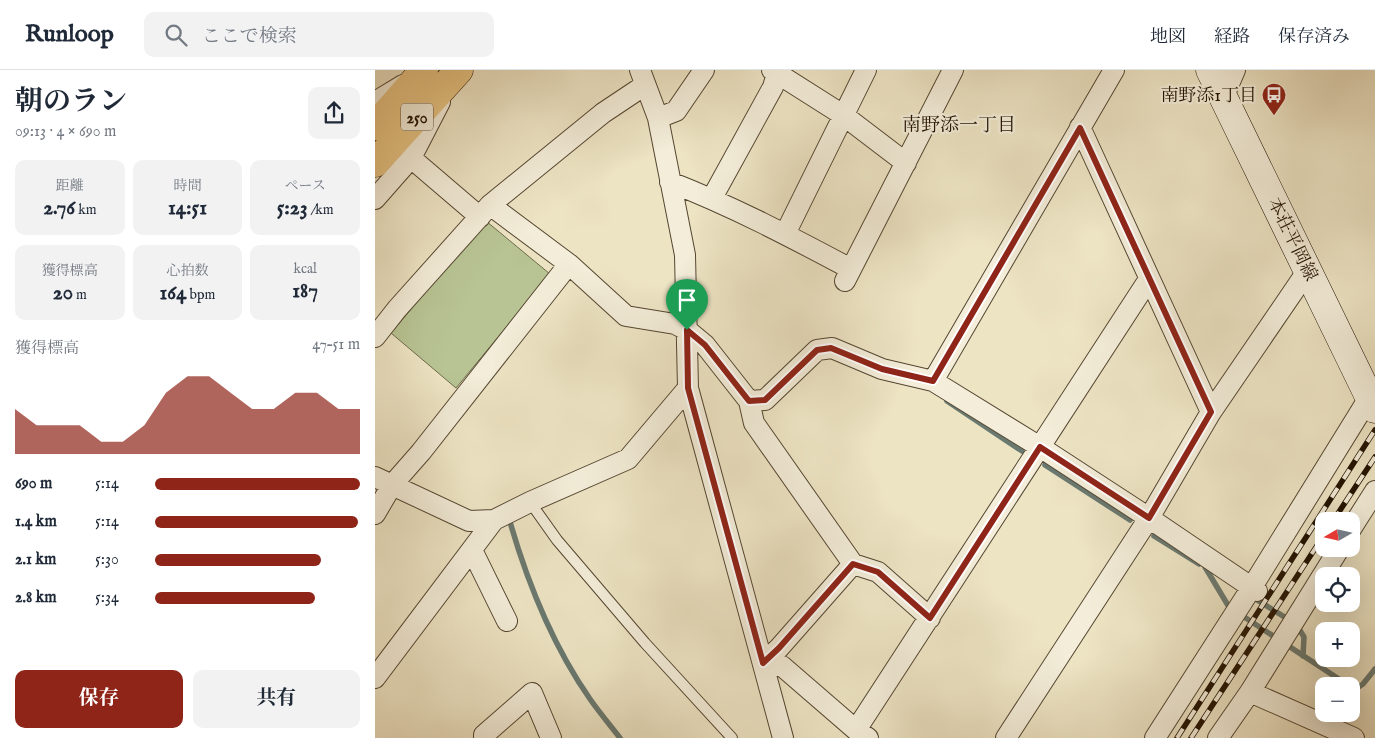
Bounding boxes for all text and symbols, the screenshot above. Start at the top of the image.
search box [144,12,494,57]
text: Runloop [25,19,114,50]
icon: search [162,21,190,49]
text: ここで検索 [202,25,297,49]
text: 地図 [1150,26,1186,49]
text: 経路 [1214,26,1250,49]
text: 保存済み [1278,26,1350,49]
bus stop icon: 南野添1丁目 [1261,82,1287,116]
text: 朝のラン [15,85,127,120]
place label: 南野添1丁目 [1160,85,1257,108]
button: share [308,87,360,139]
road number: 250 [401,104,433,131]
district label: 南野添一丁目 [902,114,1016,138]
text: 09:13 · 4 × 690 m [15,122,116,142]
text: 距離 [56,177,84,195]
text: 時間 [173,177,201,195]
text: ペース [285,177,326,195]
street label: 本荘平岡線 [1262,194,1322,285]
text: 2.76 [43,195,75,222]
text: 14:51 [168,195,207,222]
text: 5:23 [277,195,308,222]
text: km [75,201,96,219]
text: /km [308,201,334,219]
text: kcal [293,260,317,278]
text: 獲得標高 [42,262,98,280]
text: 心拍数 [166,262,208,280]
text: 187 [292,278,318,305]
pin [666,279,708,330]
text: 20 [53,280,73,307]
text: 164 [160,280,187,307]
text: m [73,286,87,304]
text: bpm [187,286,215,304]
icon: arrive [673,286,701,314]
text: 47–51 m [312,335,360,355]
text: 獲得標高 [15,339,79,359]
text: 690 m [15,474,52,494]
text: 5:14 [95,474,119,494]
text: 1.4 km [15,512,57,532]
text: 5:14 [95,512,119,532]
north arrow [1315,512,1360,558]
map controls [1315,512,1360,722]
text: 2.1 km [15,550,56,570]
text: 5:30 [95,550,119,570]
button: locate [1315,567,1360,612]
text: 2.8 km [15,588,57,608]
text: 5:34 [95,588,119,608]
button: + [1315,622,1360,667]
button: 保存 [15,670,183,728]
button: 共有 [193,670,360,728]
button: − [1315,677,1360,722]

